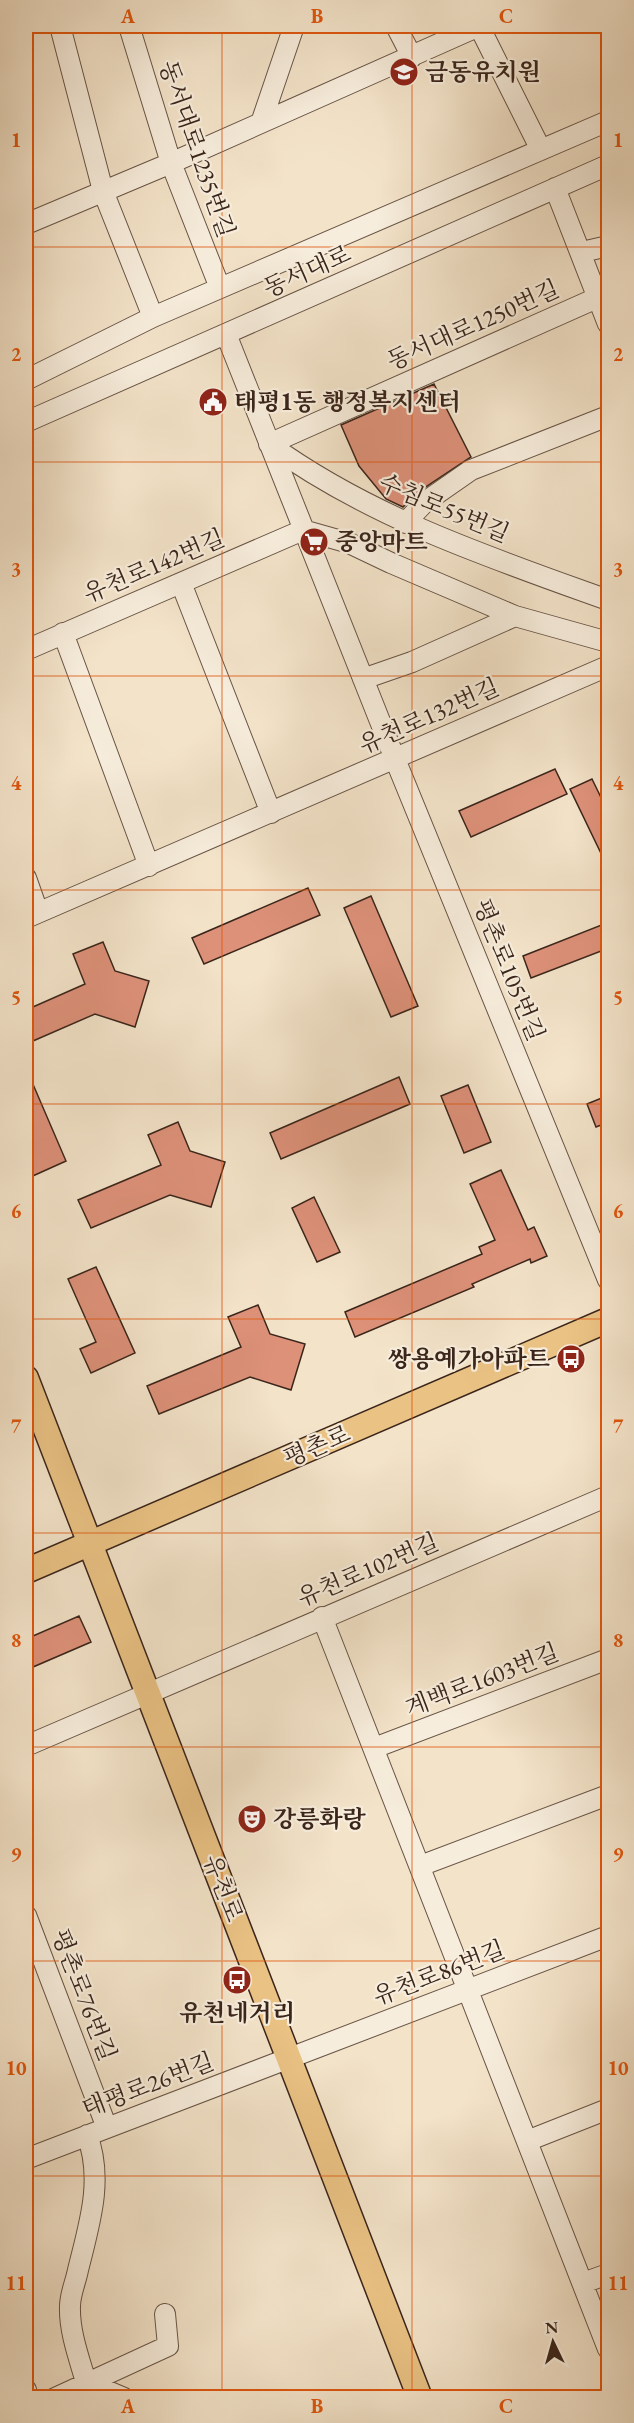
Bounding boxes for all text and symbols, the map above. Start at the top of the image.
text: A [120,3,136,29]
text: B [311,3,323,29]
text: C [499,3,513,29]
street label: 동서대로1235번길 [153,56,242,241]
school or university icon: 금동유치원 [388,56,420,88]
place label: 금동유치원 [425,56,541,87]
text: 1 [11,127,21,153]
text: 1 [613,127,623,153]
street label: 동서대로 [258,238,355,304]
street label: 동서대로1250번길 [382,273,564,376]
text: 2 [11,341,22,367]
text: 2 [613,341,624,367]
public building icon: 태평1동 행정복지센터 [197,386,229,418]
place label: 태평1동 행정복지센터 [234,386,461,417]
street label: 수침로55번길 [374,466,514,549]
street label: 유천로142번길 [78,522,229,609]
supermarket icon: 중앙마트 [298,526,330,558]
place label: 중앙마트 [335,526,428,557]
text: 3 [11,556,21,582]
text: 3 [613,556,623,582]
street label: 유천로132번길 [354,671,504,760]
text: 4 [11,770,22,796]
text: 4 [613,770,624,796]
street label: 평촌로105번길 [467,894,552,1045]
text: 5 [11,984,21,1010]
text: 5 [613,984,623,1010]
text: 6 [11,1198,22,1224]
text: 6 [613,1198,624,1224]
place label: 쌍용예가아파트 [388,1343,550,1374]
bus stop icon: 쌍용예가아파트 [555,1343,587,1375]
text: 7 [11,1413,22,1439]
text: 7 [613,1413,624,1439]
street label: 평촌로 [279,1418,355,1473]
street label: 유천로102번길 [292,1526,443,1613]
text: 8 [11,1627,21,1653]
text: 8 [613,1627,623,1653]
street label: 계백로1603번길 [401,1636,563,1723]
theatre icon: 강릉화랑 [236,1803,268,1835]
place label: 강릉화랑 [273,1803,367,1834]
text: 9 [11,1841,22,1867]
text: 9 [613,1841,624,1867]
street label: 유천로 [197,1850,250,1926]
street label: 평촌로76번길 [45,1924,124,2065]
street label: 유천로86번길 [368,1933,509,2012]
bus stop icon: 유천네거리 [221,1964,253,1996]
place label: 유천네거리 [179,1997,295,2028]
street label: 태평로26번길 [77,2045,218,2124]
text: 10 [5,2055,27,2081]
text: 10 [607,2055,629,2081]
text: 11 [5,2270,27,2296]
text: 11 [607,2270,629,2296]
north arrow [523,2312,583,2372]
text: N [544,2317,559,2339]
text: A [120,2393,136,2419]
text: B [311,2393,323,2419]
text: C [499,2393,513,2419]

